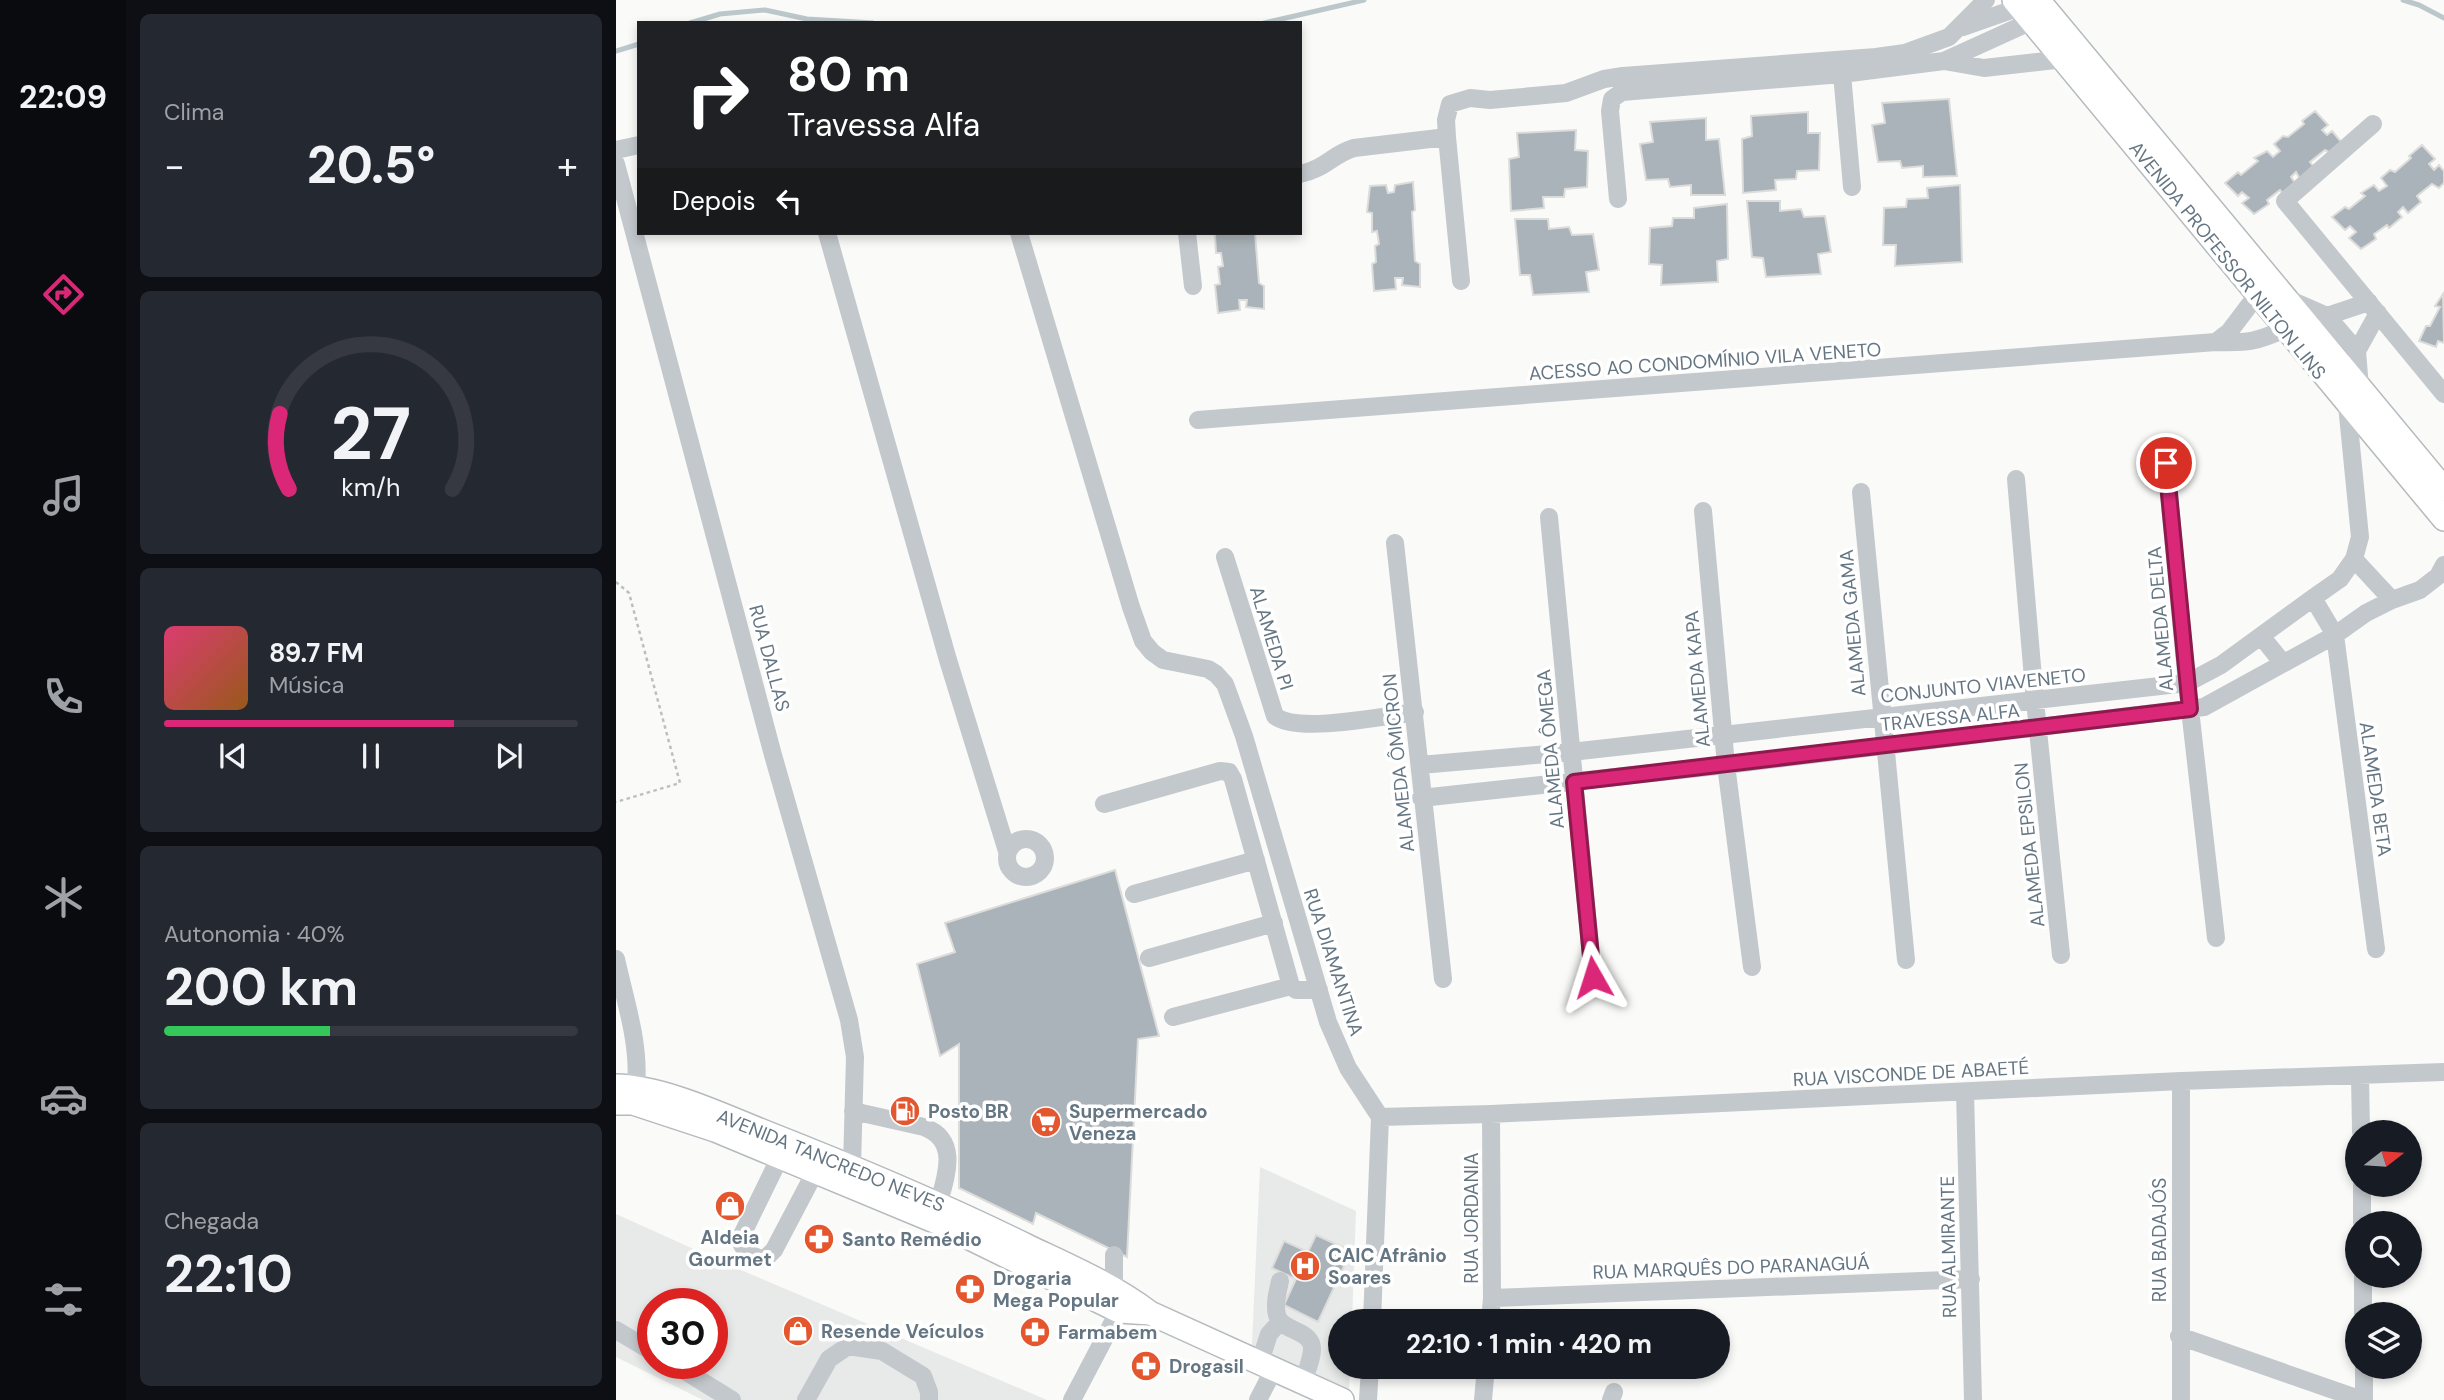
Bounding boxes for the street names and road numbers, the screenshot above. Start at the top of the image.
street label: AVENIDA PROFESSOR NILTON LINS [2124,136,2332,385]
street label: ACESSO AO CONDOMÍNIO VILA VENETO [1528,337,1882,386]
street label: ALAMEDA DELTA [2142,545,2179,692]
street label: ALAMEDA GAMA [1834,548,1871,697]
street label: ALAMEDA PI [1244,583,1299,693]
street label: RUA DALLAS [743,602,796,714]
street label: ALAMEDA KAPA [1679,609,1716,749]
street label: CONJUNTO VIAVENETO [1879,662,2087,709]
street label: ALAMEDA ÔMEGA [1531,668,1570,830]
street label: ALAMEDA ÔMICRON [1377,672,1420,854]
street label: TRAVESSA ALFA [1879,698,2021,737]
street label: ALAMEDA BETA [2354,720,2397,858]
street label: ALAMEDA EPSILON [2008,761,2051,929]
street label: RUA DIAMANTINA [1298,885,1369,1039]
street label: RUA VISCONDE DE ABAETÉ [1792,1055,2030,1092]
street label: AVENIDA TANCREDO NEVES [713,1103,948,1218]
street label: RUA JORDANIA [1459,1152,1484,1284]
street label: RUA ALMIRANTE [1935,1176,1962,1318]
street label: RUA BADAJÓS [2147,1178,2172,1302]
street label: RUA MARQUÊS DO PARANAGUÁ [1592,1250,1870,1285]

